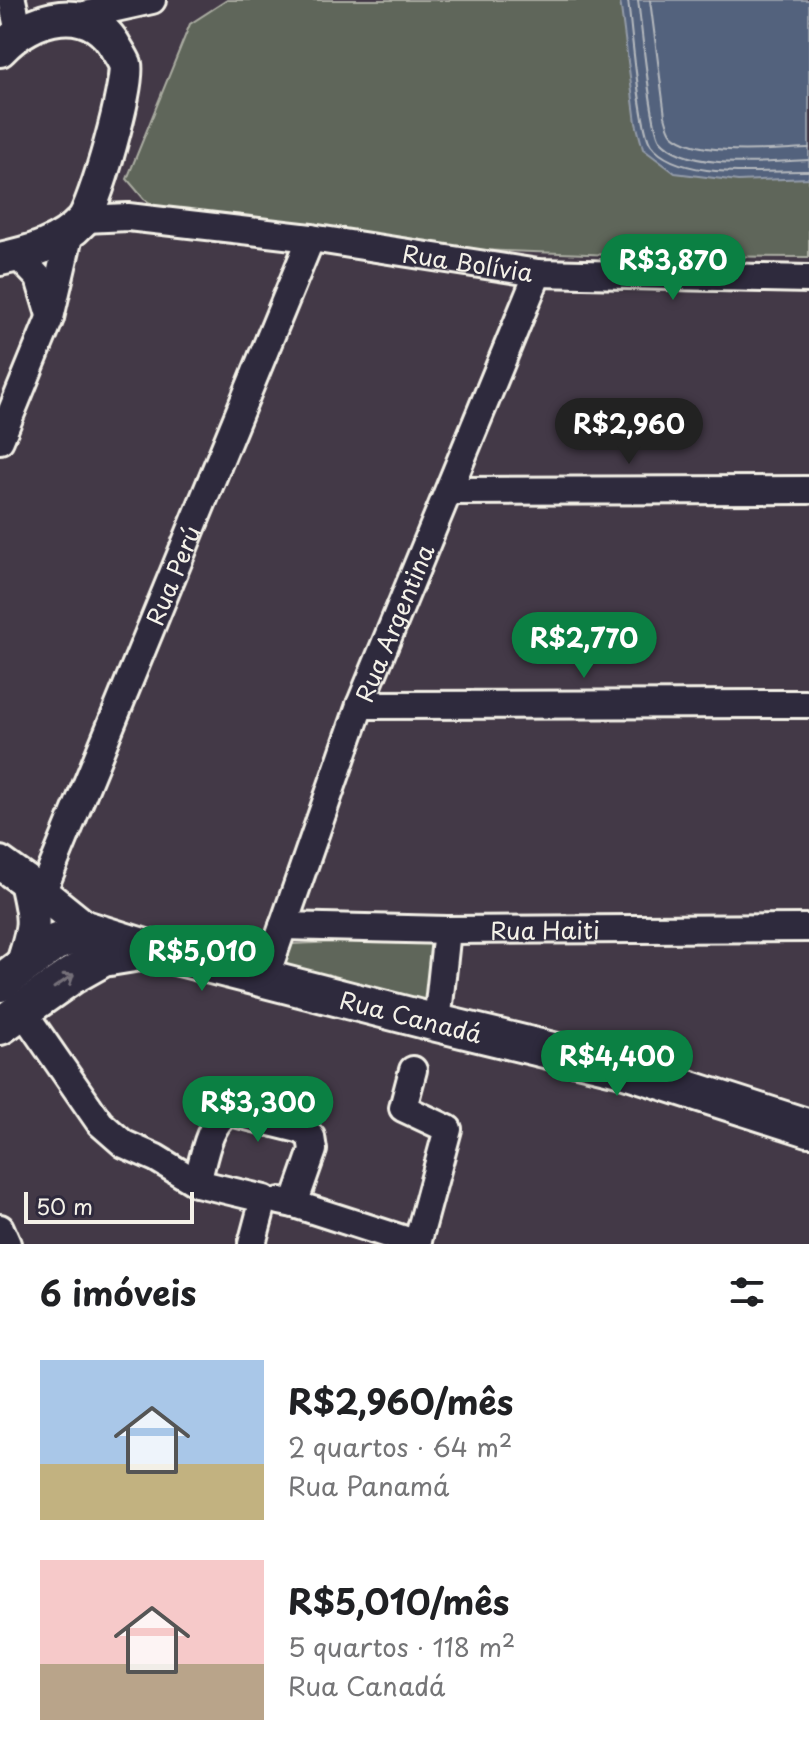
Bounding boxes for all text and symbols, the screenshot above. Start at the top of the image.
street label: Rua Bolívia [400,234,536,290]
pin: R$3,870 [599,234,747,302]
text: R$3,870 [618,240,728,279]
pin: R$2,960 [555,398,703,466]
text: R$2,960 [573,404,685,443]
street label: Rua Perú [136,520,209,631]
street label: Rua Argentina [345,538,442,707]
pin: R$2,770 [510,612,658,680]
text: R$2,770 [530,618,638,657]
street label: Rua Haiti [490,911,600,948]
pin: R$5,010 [128,925,276,993]
text: R$5,010 [147,931,257,970]
one-way arrow [52,973,75,989]
street label: Rua Canadá [336,981,486,1051]
pin: R$4,400 [543,1030,691,1098]
text: R$4,400 [559,1036,675,1075]
pin: R$3,300 [184,1076,332,1144]
text: R$3,300 [200,1082,316,1121]
scale bar [24,1188,194,1224]
text: 50 m [36,1189,93,1222]
text: 6 imóveis [40,1266,197,1318]
icon: filters [725,1270,769,1314]
text: R$2,960/mês [288,1375,513,1427]
icon: home [104,1392,200,1488]
text: 2 quartos · 64 m² [288,1427,512,1466]
text: Rua Panamá [288,1466,449,1505]
text: R$5,010/mês [288,1575,509,1627]
icon: home [104,1592,200,1688]
text: 5 quartos · 118 m² [288,1627,515,1666]
text: Rua Canadá [288,1666,445,1705]

